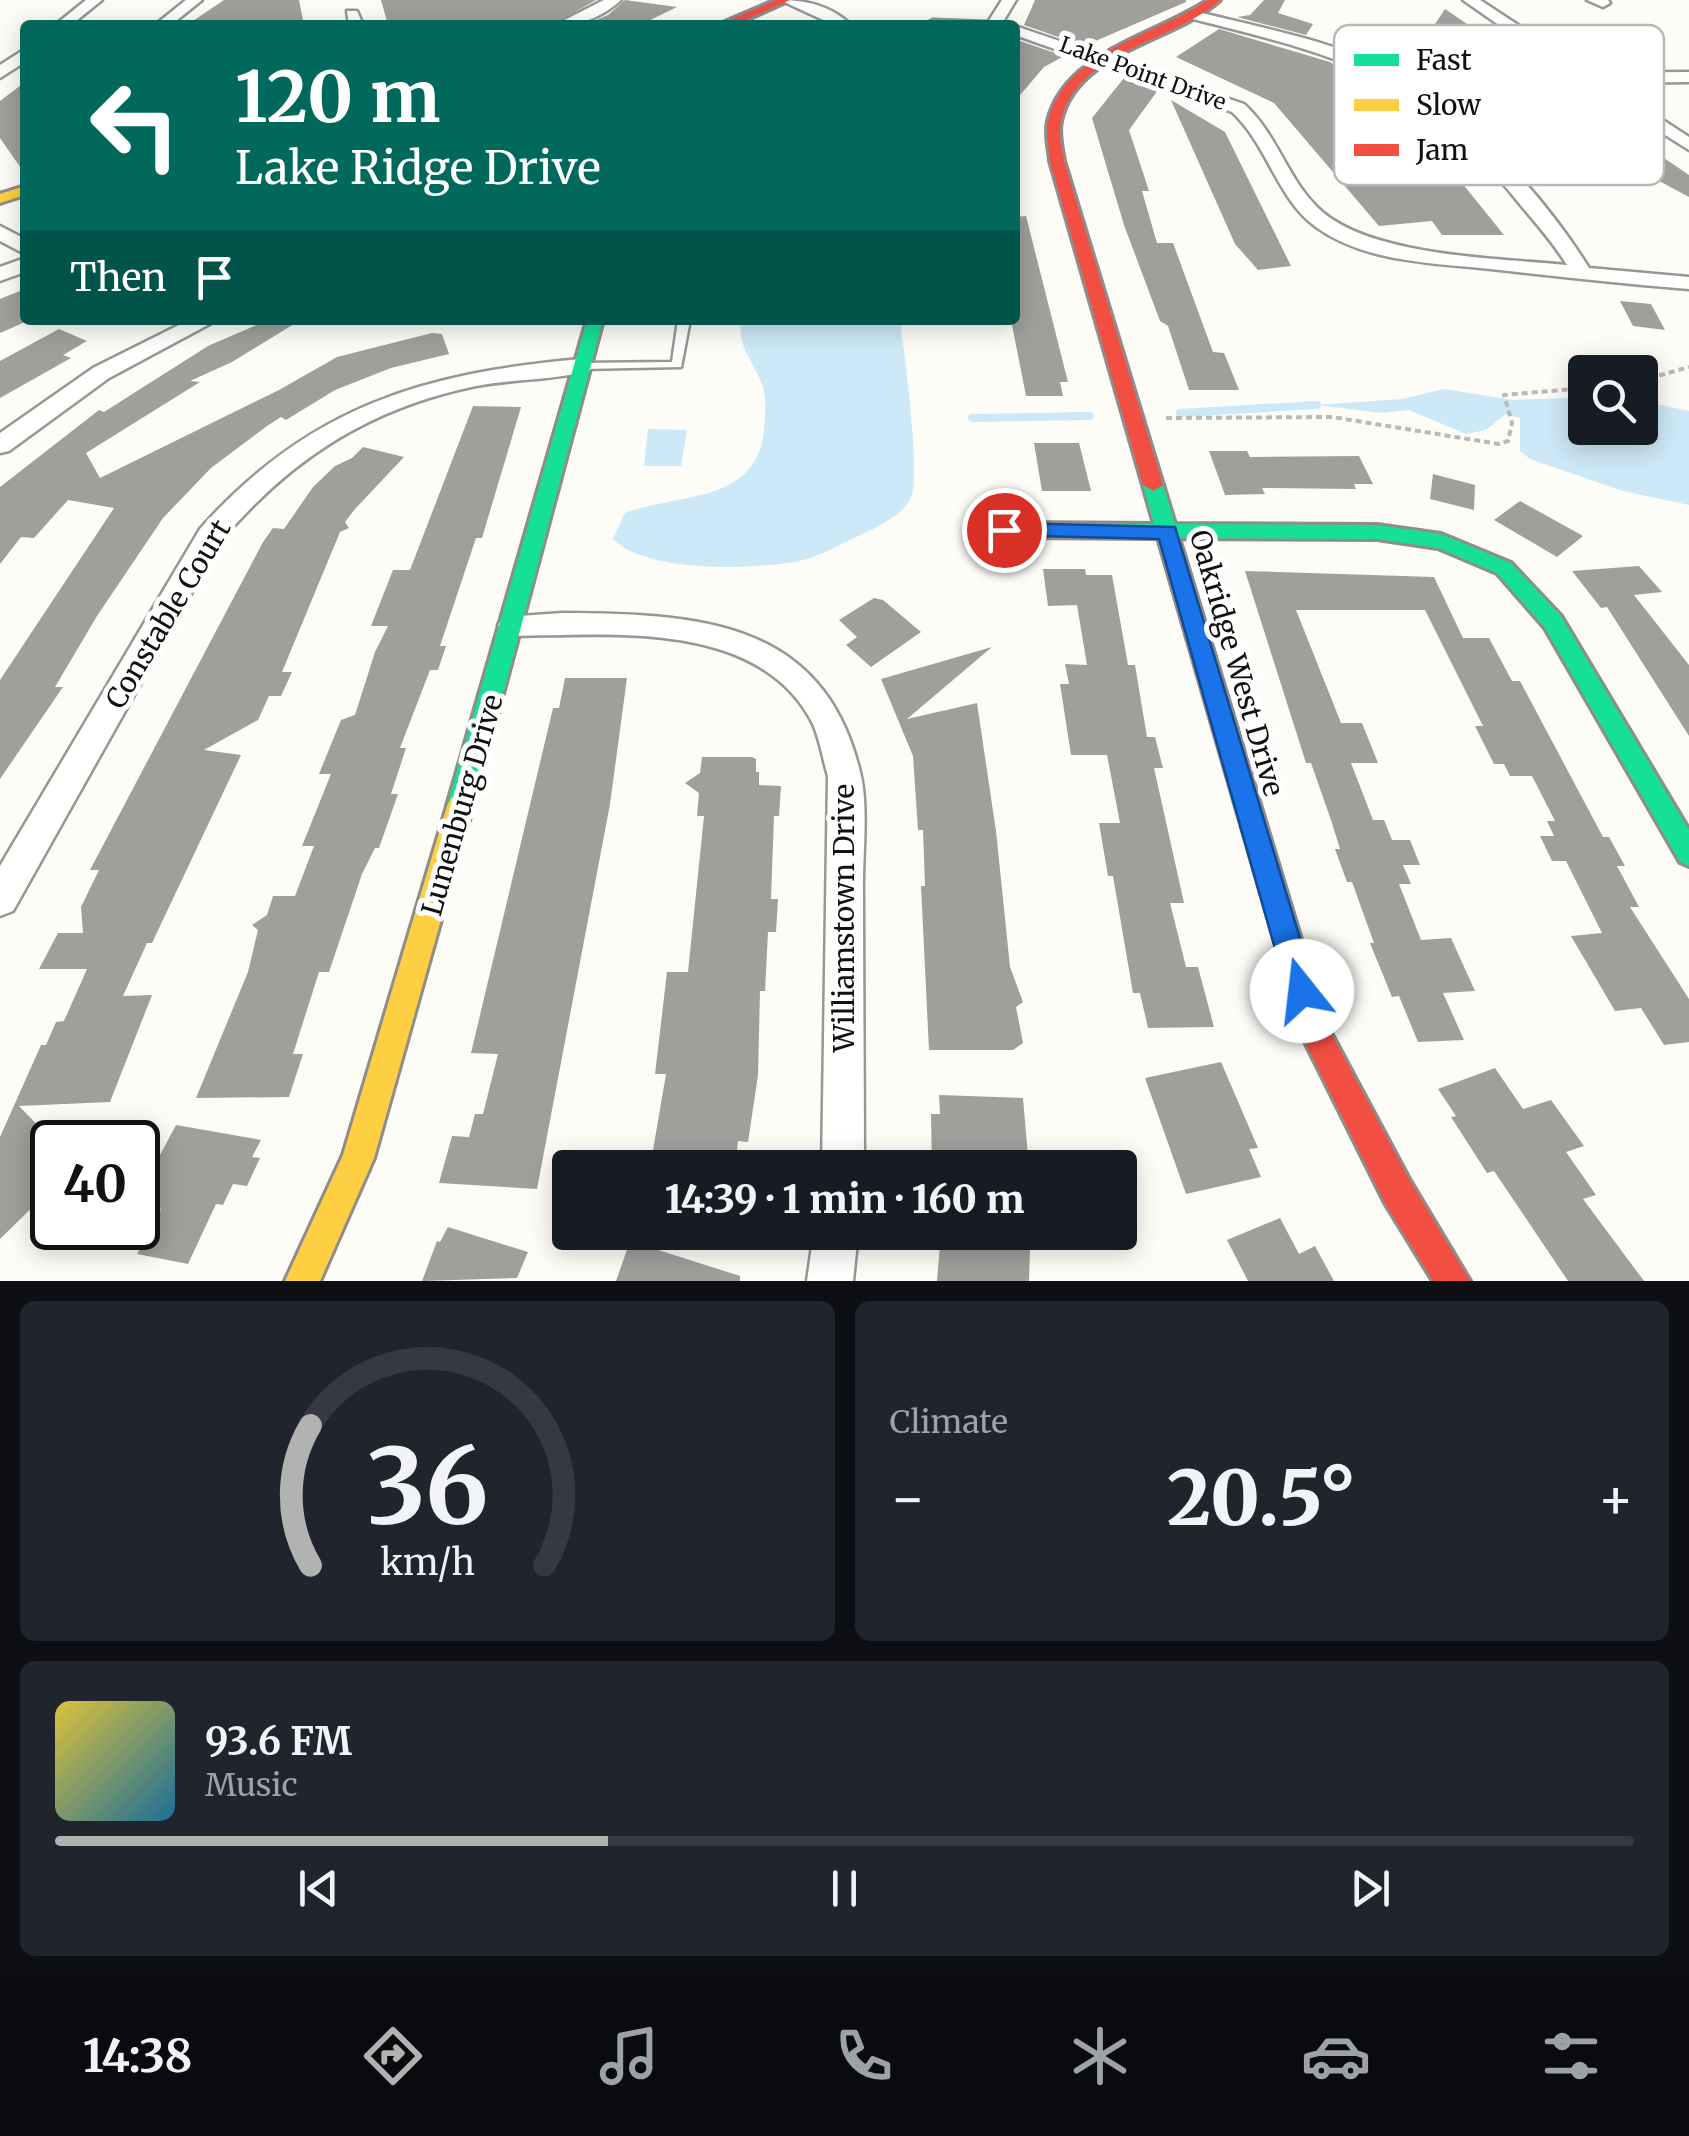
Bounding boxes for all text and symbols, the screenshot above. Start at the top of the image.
legend [1334,25,1664,185]
street label: Lake Point Drive [1056,30,1230,116]
text: Fast [1416,42,1472,78]
text: 120 m [235,53,440,141]
icon: left [70,60,200,190]
text: Slow [1416,87,1481,123]
text: Jam [1415,132,1469,168]
text: Lake Ridge Drive [235,140,601,196]
icon: arrive [187,250,242,305]
text: Then [70,254,167,301]
map controls [1568,355,1658,445]
button: search [1568,355,1658,445]
pin [962,488,1047,573]
icon: arrive [977,503,1032,558]
street label: Constable Court [97,513,239,715]
street label: Oakridge West Drive [1182,526,1292,800]
street label: Lunenburg Drive [413,690,511,920]
street label: Williamstown Drive [826,784,862,1053]
position arrow [1250,939,1354,1043]
speed limit sign: 40 [30,1120,160,1250]
text: 14:39 · 1 min · 160 m [665,1176,1024,1223]
text: Climate [890,1402,1008,1442]
text: 36 [366,1421,488,1551]
text: 20.5° [1167,1451,1357,1545]
text: − [890,1464,926,1533]
text: + [1597,1464,1634,1533]
text: km/h [380,1540,475,1585]
text: 93.6 FM [205,1718,352,1765]
text: Music [205,1765,298,1805]
icon: previous [291,1861,346,1916]
icon: pause [817,1861,872,1916]
icon: next [1343,1861,1398,1916]
icon: directions [358,2021,428,2091]
icon: music [594,2021,664,2091]
icon: phone [829,2021,899,2091]
icon: climate [1065,2021,1135,2091]
icon: car [1301,2021,1371,2091]
icon: filters [1536,2021,1606,2091]
text: 14:38 [83,2028,192,2084]

